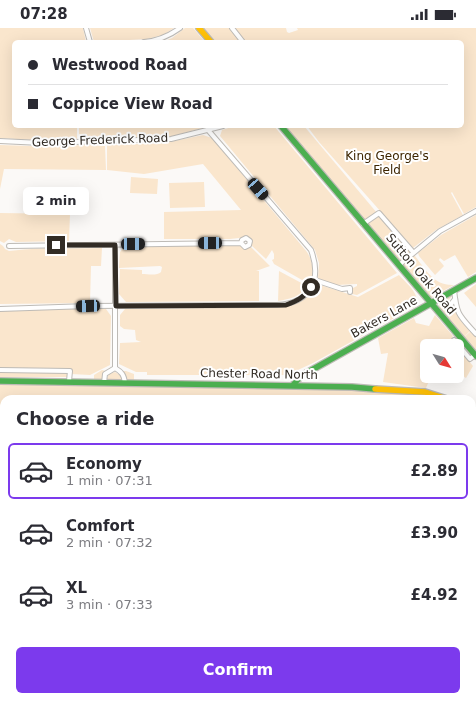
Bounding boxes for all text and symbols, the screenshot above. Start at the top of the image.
text: 07:28 [20,5,68,23]
text: Westwood Road [52,56,187,74]
text: Coppice View Road [52,95,213,113]
street label: George Frederick Road [32,131,168,149]
park label: King George's Field [345,149,429,177]
car [246,176,270,202]
callout: 2 min [23,187,89,215]
text: 2 min [36,193,76,208]
street label: Sutton Oak Road [383,231,459,317]
route end [47,236,65,254]
car [198,237,222,249]
car [121,238,145,250]
route start [302,278,320,296]
street label: Bakers Lane [348,293,420,341]
car [76,300,100,312]
north arrow [420,339,464,383]
map controls [420,339,464,383]
street label: Chester Road North [200,366,318,382]
text: Choose a ride [16,408,155,429]
icon: car [18,453,54,489]
text: Economy [66,455,142,473]
text: £2.89 [411,462,458,480]
text: 1 min · 07:31 [66,473,153,488]
icon: car [18,515,54,551]
text: Comfort [66,517,134,535]
text: £3.90 [411,524,458,542]
text: 2 min · 07:32 [66,535,153,550]
icon: car [18,577,54,613]
text: XL [66,579,87,597]
text: £4.92 [411,586,458,604]
text: 3 min · 07:33 [66,597,153,612]
button: Confirm [16,647,460,693]

